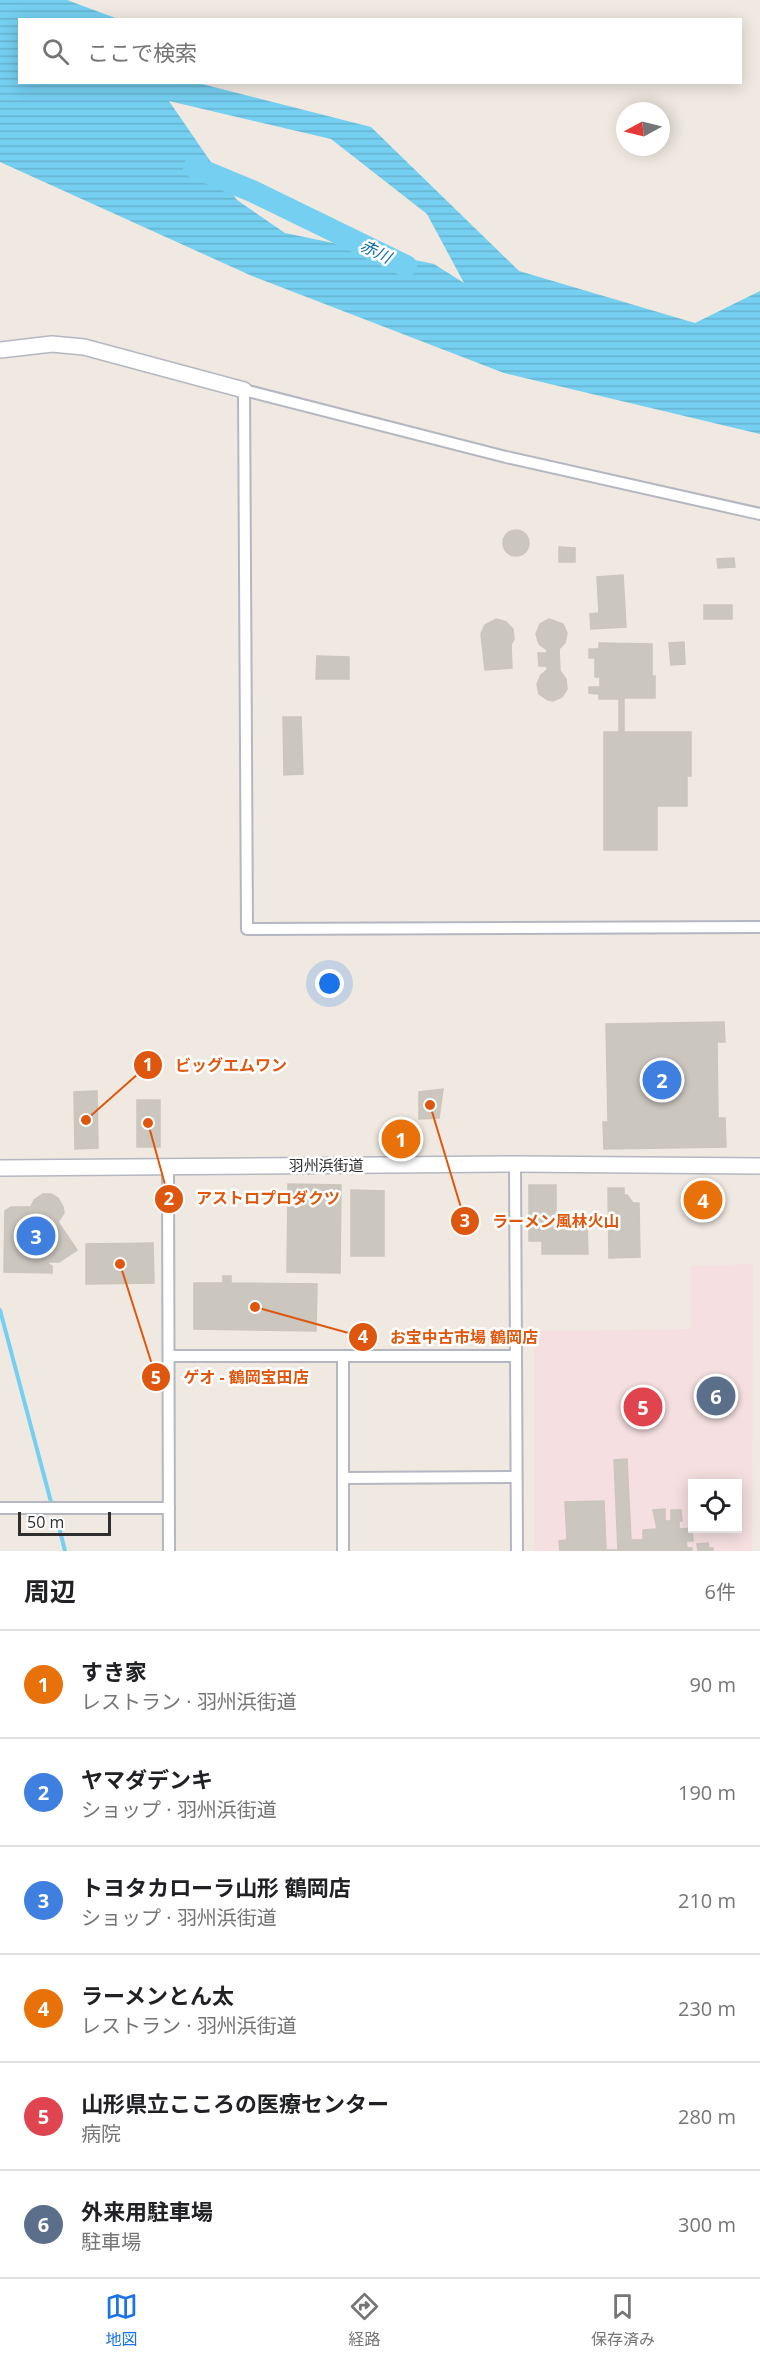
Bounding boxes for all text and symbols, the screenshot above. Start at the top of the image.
search box [18,18,742,84]
icon: search [39,35,72,68]
text: ここで検索 [87,37,197,67]
north arrow [616,102,670,156]
water label: 赤川 [357,234,397,269]
your location [315,969,344,998]
callout: ビッグエムワン [133,1048,299,1082]
text: 1 [143,1052,153,1076]
text: ビッグエムワン [175,1054,287,1076]
pin: 2 [642,1058,682,1102]
pin: 1 [382,1116,420,1162]
street label: 羽州浜街道 [288,1155,364,1175]
pin: 4 [684,1178,722,1222]
callout: アストロプロダクツ [154,1182,352,1216]
text: 2 [164,1186,174,1210]
text: アストロプロダクツ [196,1187,340,1209]
callout: ラーメン風林火山 [450,1204,632,1238]
text: 3 [460,1208,470,1232]
text: ラーメン風林火山 [492,1210,620,1232]
pin: 3 [16,1214,56,1258]
callout: お宝中古市場 鶴岡店 [348,1320,550,1354]
text: 4 [358,1324,368,1348]
text: お宝中古市場 鶴岡店 [390,1326,538,1348]
callout: ゲオ - 鶴岡宝田店 [141,1360,321,1394]
text: 5 [151,1365,161,1389]
text: ゲオ - 鶴岡宝田店 [183,1366,309,1388]
pin: 6 [696,1374,736,1418]
pin: 5 [624,1384,662,1430]
map controls [688,1479,742,1533]
button: locate [688,1479,742,1533]
scale bar [18,1509,111,1536]
text: 50 m [27,1511,64,1533]
text: 周辺 [24,1573,76,1609]
text: 6件 [705,1578,736,1605]
text: すき家 [81,1656,147,1686]
text: 1 [38,1671,49,1698]
text: 90 m [689,1671,736,1698]
text: レストラン · 羽州浜街道 [81,1688,297,1715]
text: ヤマダデンキ [81,1764,213,1794]
text: 2 [38,1779,49,1806]
text: 190 m [678,1779,736,1806]
text: ショップ · 羽州浜街道 [81,1796,277,1823]
text: トヨタカローラ山形 鶴岡店 [81,1872,351,1902]
text: 3 [38,1887,49,1914]
text: 210 m [678,1887,736,1914]
text: ショップ · 羽州浜街道 [81,1904,277,1931]
text: ラーメンとん太 [81,1980,234,2010]
text: 4 [38,1995,49,2022]
text: 230 m [678,1995,736,2022]
text: レストラン · 羽州浜街道 [81,2012,297,2039]
text: 山形県立こころの医療センター [81,2088,389,2118]
text: 5 [38,2103,49,2130]
text: 280 m [678,2103,736,2130]
text: 病院 [81,2120,121,2147]
text: 外来用駐車場 [81,2196,213,2226]
text: 6 [38,2211,49,2238]
text: 300 m [678,2211,736,2238]
text: 駐車場 [81,2228,141,2255]
tab: 地図 [105,2290,138,2350]
tab: 経路 [348,2290,381,2350]
tab: 保存済み [591,2290,655,2350]

